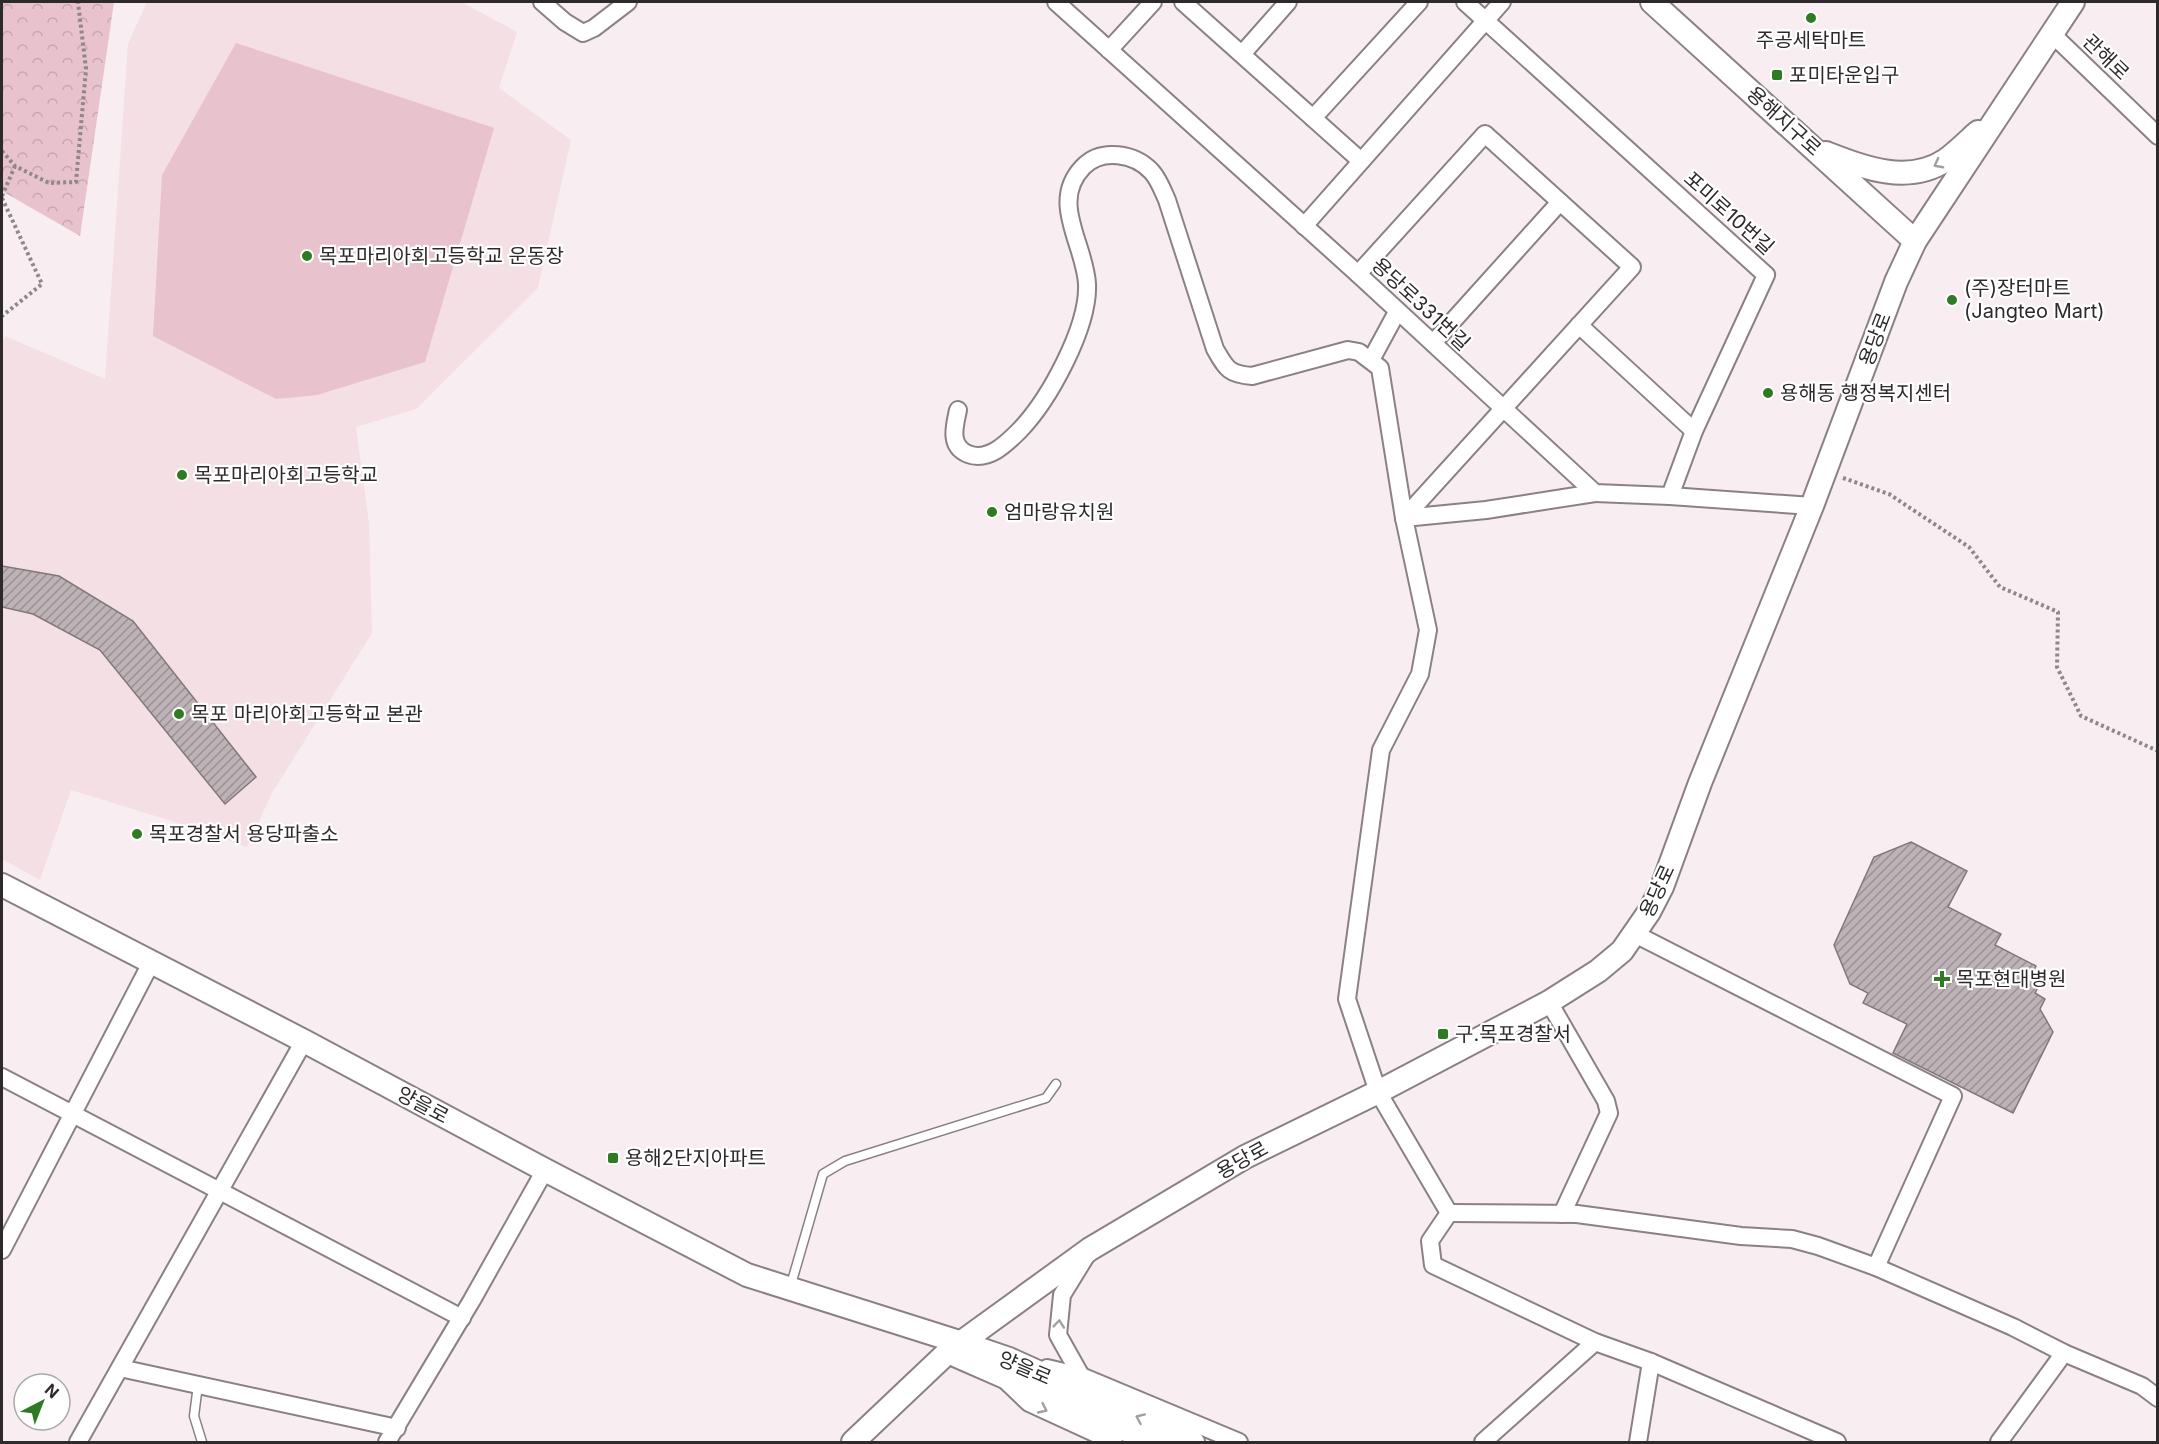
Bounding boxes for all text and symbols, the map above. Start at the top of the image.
marker: 주공세탁마트 [1804,11,1818,25]
place label: 주공세탁마트 [1756,28,1866,52]
street label: 관해로 [2078,29,2134,85]
place label: 포미타운입구 [1789,63,1899,87]
marker: 포미타운입구 [1770,68,1784,82]
street label: 용해지구로 [1742,81,1826,161]
one-way arrow [1934,157,1944,168]
street label: 포미로10번길 [1679,166,1779,260]
place label: 목포마리아회고등학교 운동장 [319,244,564,268]
marker: 목포마리아회고등학교 운동장 [300,249,314,263]
street label: 용당로331번길 [1367,253,1475,355]
place label: (주)장터마트 (Jangteo Mart) [1964,276,2105,323]
marker: (주)장터마트 (Jangteo Mart) [1945,293,1959,307]
street label: 용당로 [1854,309,1896,369]
place label: 용해동 행정복지센터 [1780,381,1951,405]
marker: 용해동 행정복지센터 [1761,386,1775,400]
place label: 목포마리아회고등학교 [194,463,378,487]
marker: 목포마리아회고등학교 [175,468,189,482]
place label: 엄마랑유치원 [1004,500,1114,524]
marker: 엄마랑유치원 [985,505,999,519]
place label: 목포 마리아회고등학교 본관 [191,702,423,726]
marker: 목포 마리아회고등학교 본관 [172,707,186,721]
place label: 목포경찰서 용당파출소 [149,822,339,846]
marker: 목포경찰서 용당파출소 [130,827,144,841]
street label: 용당로 [1634,861,1680,921]
place label: 목포현대병원 [1956,967,2066,991]
marker: 목포현대병원 [1933,970,1951,988]
place label: 구.목포경찰서 [1455,1022,1571,1046]
marker: 구.목포경찰서 [1436,1027,1450,1041]
street label: 양을로 [393,1081,453,1129]
street label: 용당로 [1212,1136,1272,1184]
place label: 용해2단지아파트 [625,1146,766,1170]
marker: 용해2단지아파트 [606,1151,620,1165]
one-way arrow [1052,1319,1065,1329]
street label: 양을로 [995,1346,1055,1390]
north arrow [12,1372,72,1432]
text: N [41,1379,63,1402]
one-way arrow [1036,1402,1047,1414]
one-way arrow [1135,1414,1146,1426]

